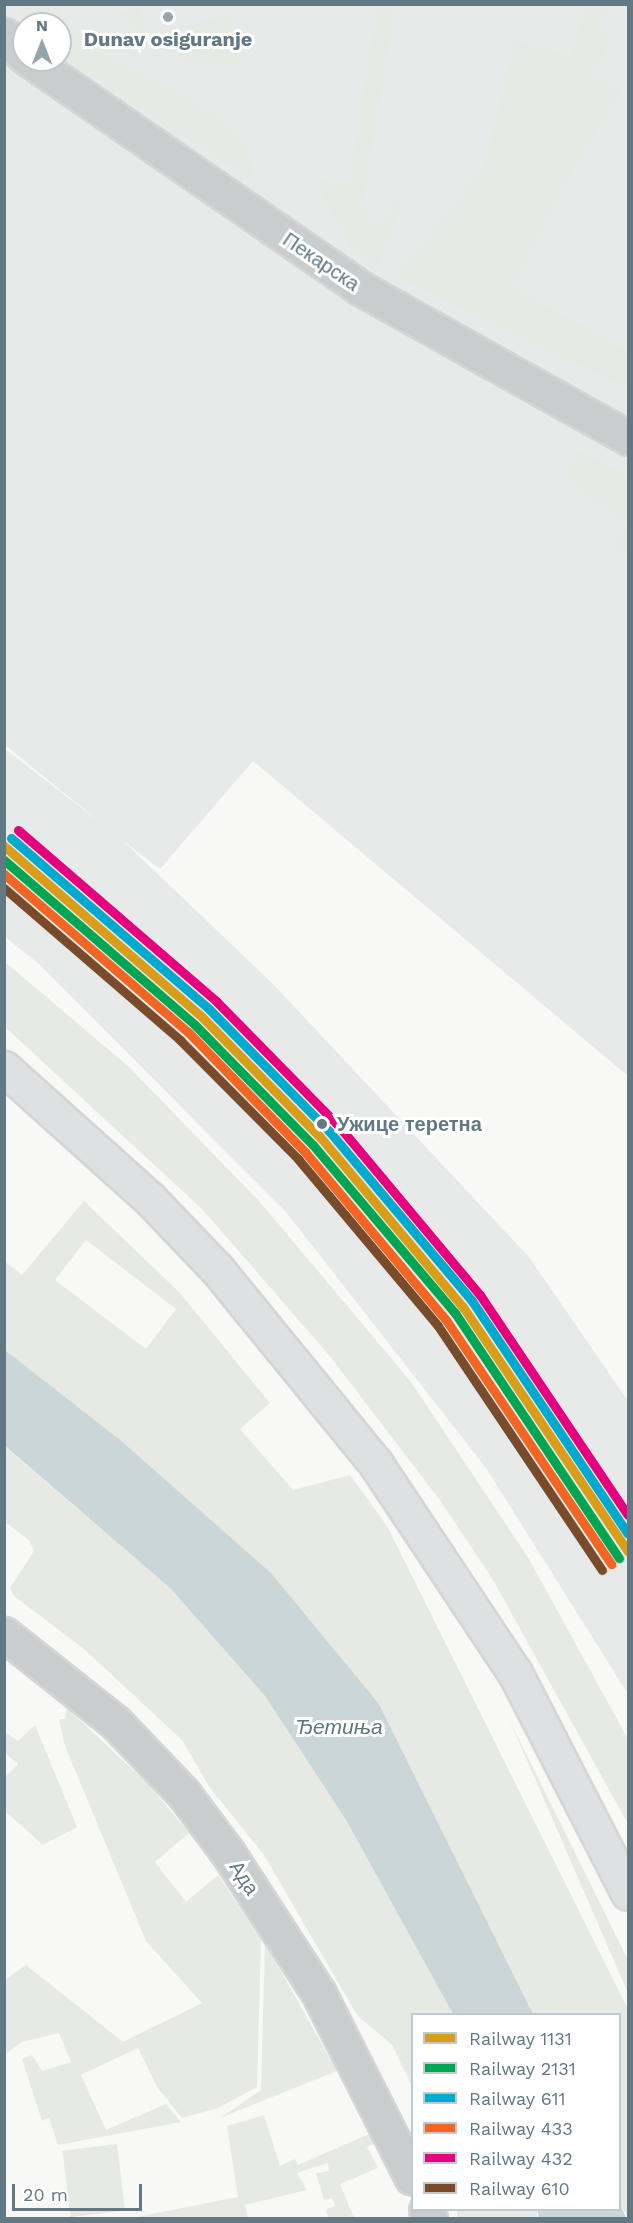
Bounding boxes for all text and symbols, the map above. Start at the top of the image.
marker: Dunav osiguranje [161,10,175,24]
north arrow [12,12,72,72]
text: N [36,16,48,35]
place label: Dunav osiguranje [83,27,253,51]
street label: Пекарска [278,228,364,296]
place label: Ужице теретна [337,1112,482,1136]
marker: Ужице теретна [312,1114,332,1134]
water label: Ђетиња [295,1714,383,1740]
street label: Ада [224,1856,264,1900]
legend [411,2013,621,2211]
text: Railway 1131 [469,2028,572,2049]
text: Railway 2131 [469,2058,576,2079]
text: Railway 611 [469,2088,566,2109]
text: Railway 433 [469,2118,573,2139]
text: Railway 432 [469,2148,573,2169]
scale bar [15,2172,146,2210]
text: Railway 610 [469,2178,570,2199]
text: 20 m [23,2184,68,2205]

